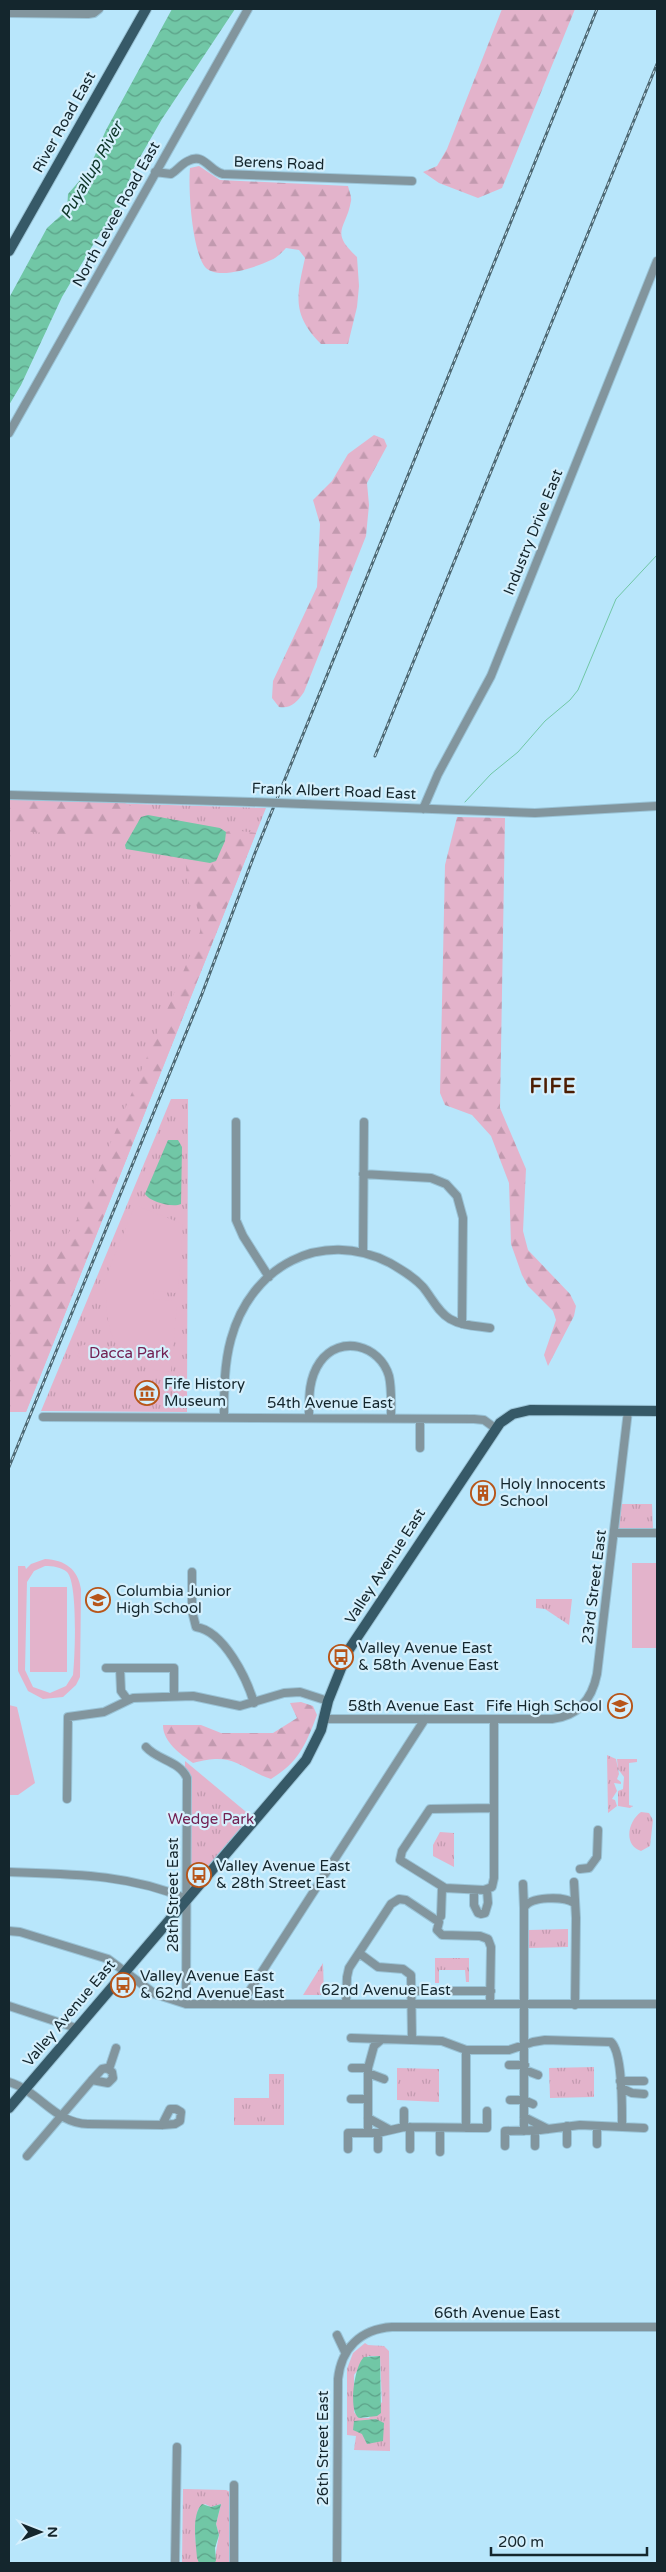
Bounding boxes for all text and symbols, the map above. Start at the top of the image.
street label: River Road East [29,68,99,176]
water label: Puyallup River [56,117,129,223]
street label: North Levee Road East [68,138,164,290]
street label: Berens Road [233,152,325,174]
street label: Industry Drive East [500,466,567,598]
street label: Frank Albert Road East [251,779,417,803]
district label: FIFE [530,1075,576,1099]
park label: Dacca Park [89,1344,169,1362]
place label: Fife History Museum [164,1375,245,1410]
museum icon: Fife History Museum [134,1380,160,1406]
street label: 54th Avenue East [267,1394,393,1412]
place label: Holy Innocents School [500,1475,606,1510]
building icon: Holy Innocents School [470,1480,496,1506]
street label: Valley Avenue East [341,1505,429,1627]
street label: 23rd Street East [578,1528,610,1645]
place label: Columbia Junior High School [116,1582,232,1617]
school or university icon: Columbia Junior High School [85,1587,111,1613]
place label: Valley Avenue East & 58th Avenue East [358,1639,499,1674]
bus stop icon: Valley Avenue East & 58th Avenue East [328,1644,354,1670]
school or university icon: Fife High School [607,1693,633,1719]
street label: 58th Avenue East [348,1697,474,1715]
place label: Fife High School [486,1697,602,1715]
park label: Wedge Park [168,1810,254,1828]
street label: 28th Street East [164,1837,182,1953]
place label: Valley Avenue East & 28th Street East [216,1857,350,1892]
bus stop icon: Valley Avenue East & 28th Street East [186,1862,212,1888]
street label: Valley Avenue East [19,1956,119,2070]
place label: Valley Avenue East & 62nd Avenue East [140,1967,285,2002]
bus stop icon: Valley Avenue East & 62nd Avenue East [110,1972,136,1998]
street label: 62nd Avenue East [321,1981,451,1999]
street label: 66th Avenue East [434,2304,560,2322]
street label: 26th Street East [314,2390,332,2506]
north arrow [15,2507,65,2557]
scale bar [491,2524,647,2556]
text: N [44,2526,61,2538]
text: 200 m [498,2533,544,2551]

